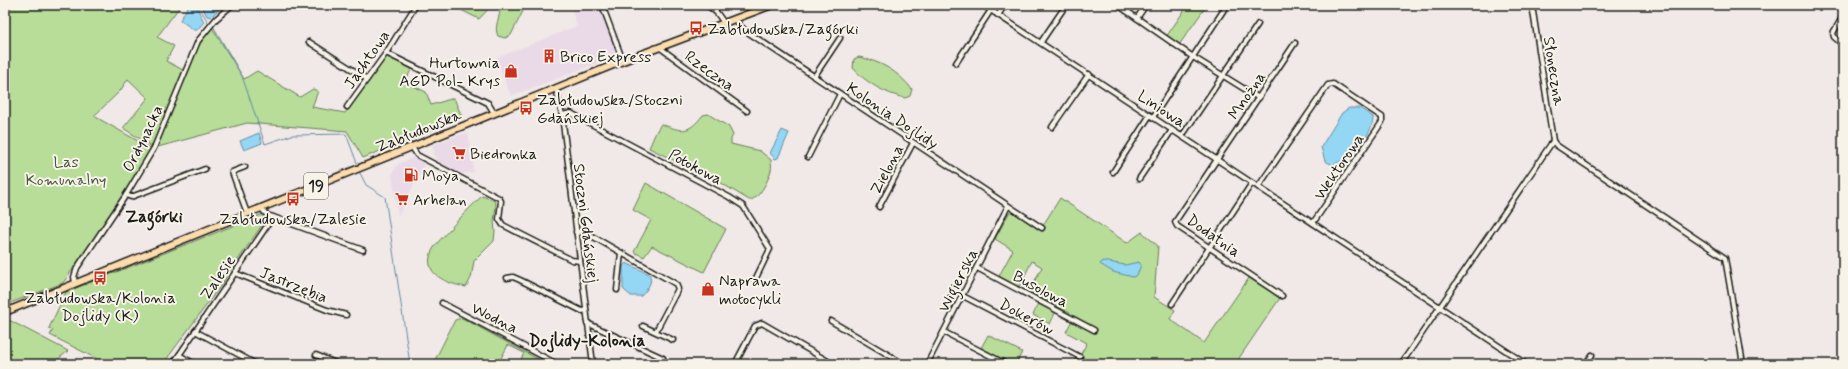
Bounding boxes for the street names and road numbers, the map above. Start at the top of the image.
street label: Jachtowa [339,26,395,93]
street label: Słoneczna [1538,35,1569,108]
street label: Rzeczna [680,46,738,96]
street label: Mnożna [1224,68,1271,124]
street label: Kolonia Dojlidy [842,78,942,155]
street label: Liniowa [1133,86,1189,133]
street label: Ordynacka [118,102,169,176]
street label: Zabłudowska [373,105,465,158]
street label: Wektorowa [1309,129,1369,204]
street label: Zielona [865,141,909,198]
street label: Potokowa [665,144,726,190]
street label: Stoczni Gdańskiej [568,162,603,284]
road number: 19 [304,173,328,199]
street label: Dodatnia [1182,210,1244,262]
street label: Wigierska [933,245,984,316]
street label: Zalesie [196,251,241,304]
street label: Jastrzębia [256,262,331,309]
street label: Busolowa [1009,266,1072,313]
street label: Dokerów [995,294,1057,341]
street label: Wodna [468,298,521,339]

